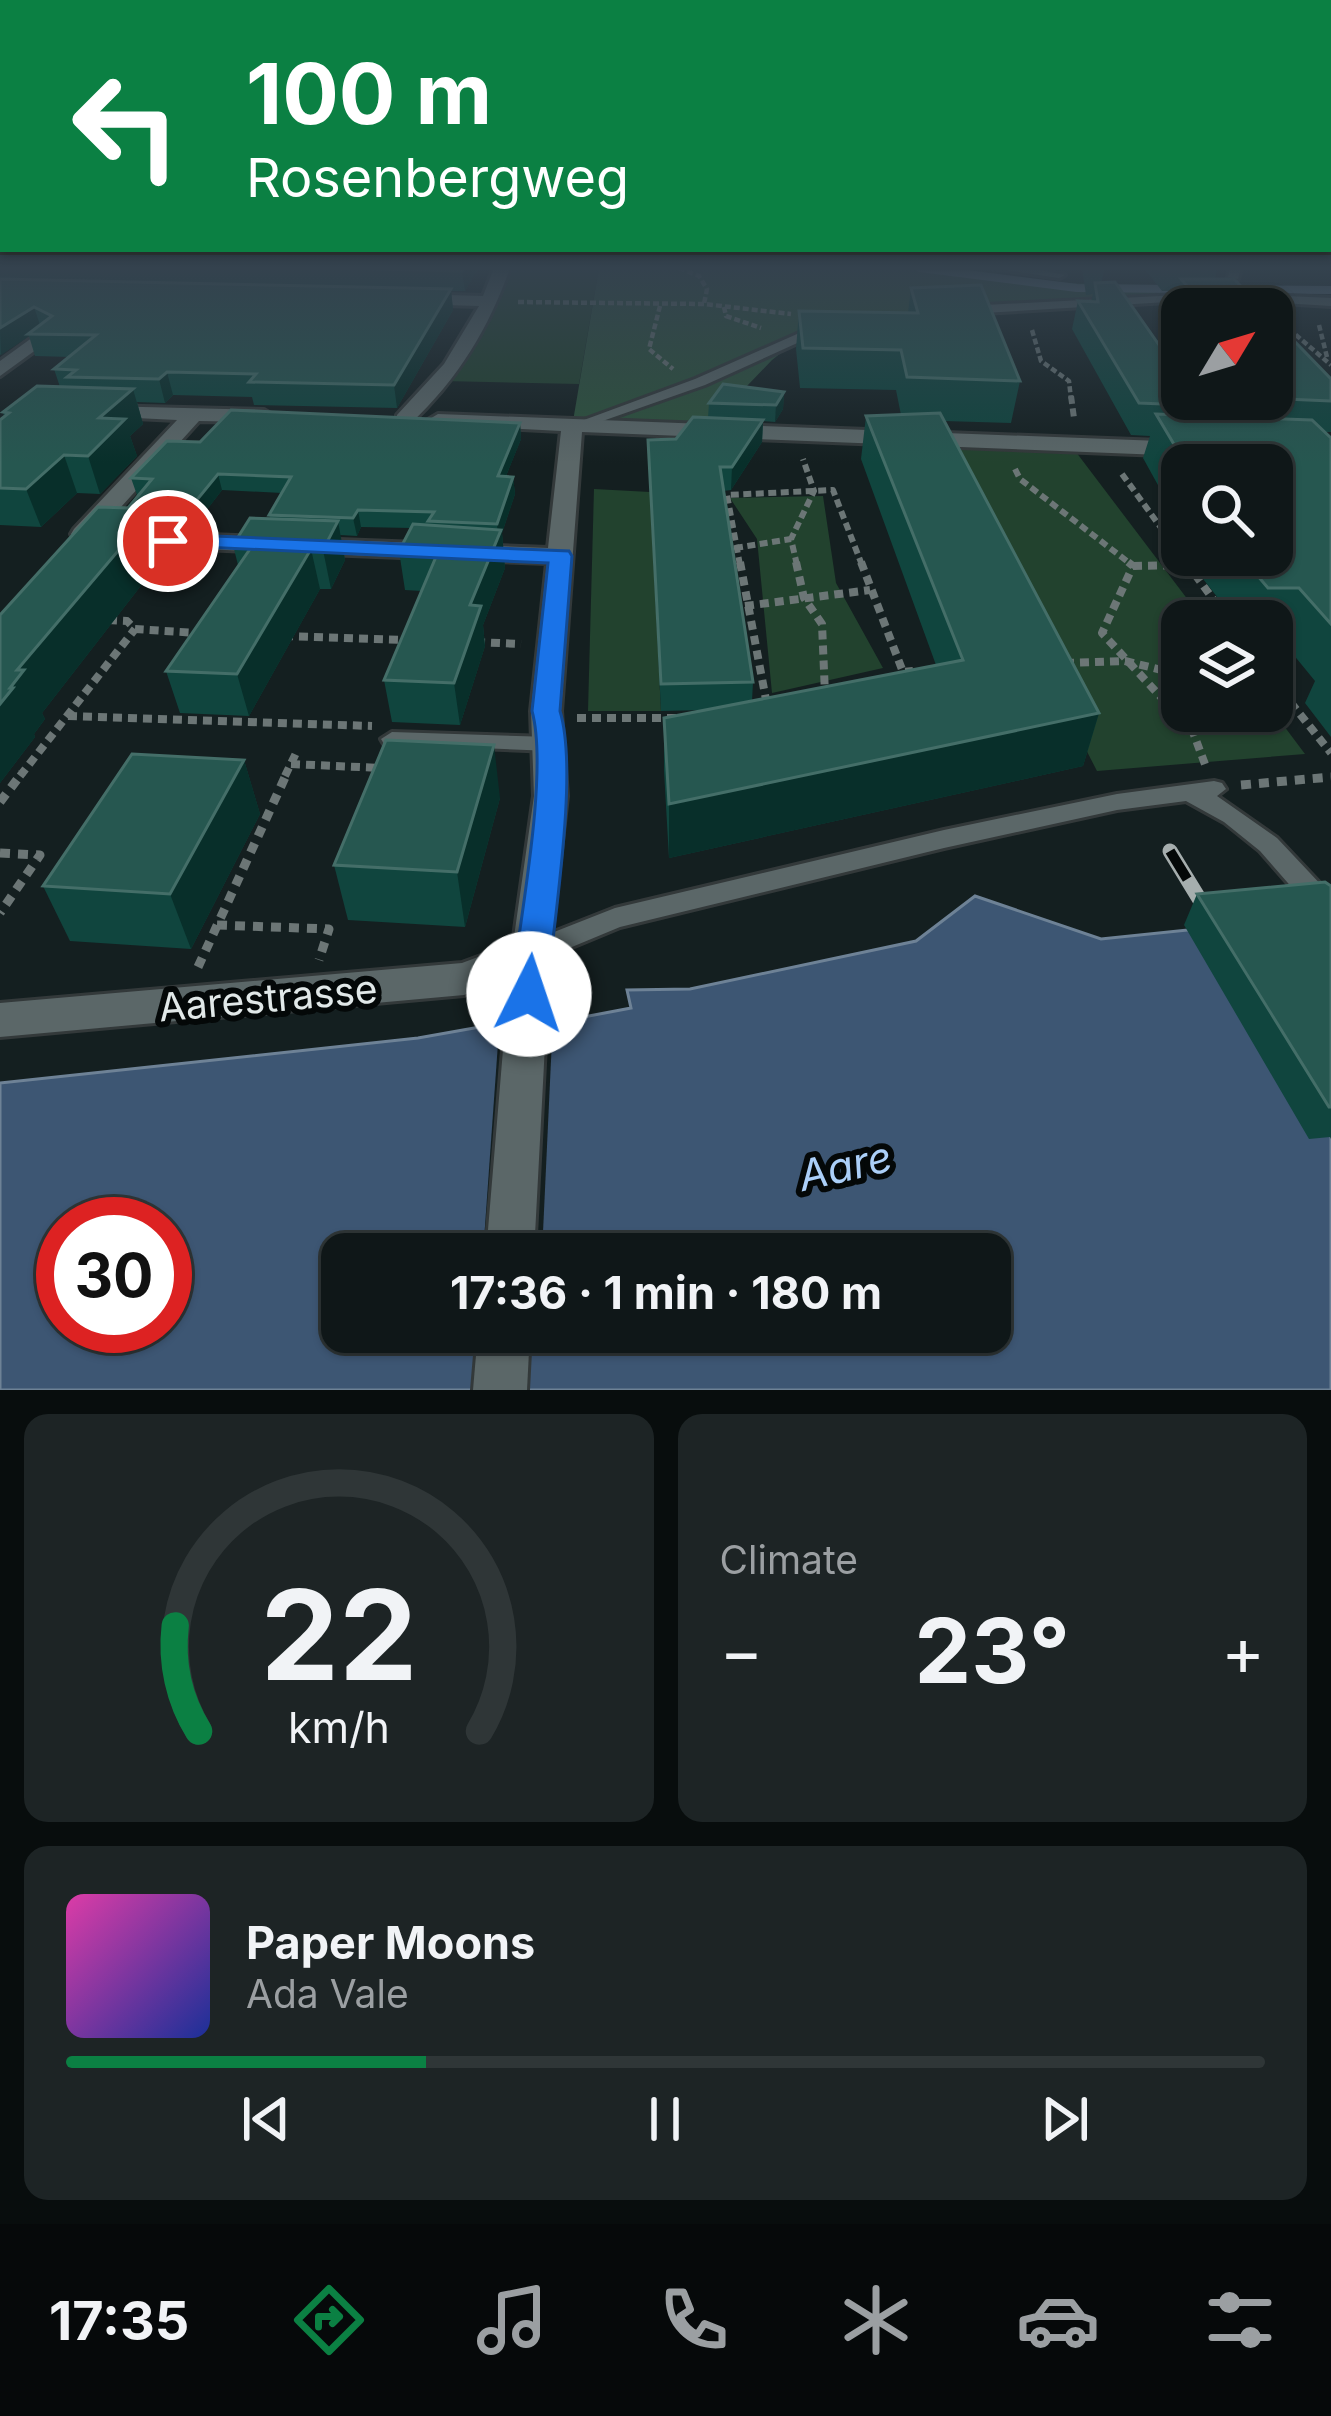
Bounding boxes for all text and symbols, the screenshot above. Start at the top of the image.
text: 100 m [246,43,492,144]
icon: left [48,48,204,204]
text: Rosenbergweg [246,145,629,210]
north arrow [1161,288,1293,420]
map controls [1161,288,1293,732]
button: search [1161,444,1293,576]
pin [117,490,219,592]
icon: arrive [135,508,201,574]
button: layers [1161,600,1293,732]
position arrow [466,931,592,1057]
street label: Aarestrasse [157,965,379,1030]
water label: Aare [792,1130,896,1201]
speed limit sign: 30 [36,1197,192,1353]
text: 17:36 · 1 min · 180 m [450,1265,882,1320]
text: Climate [720,1536,858,1583]
text: 22 [260,1559,417,1710]
text: 23° [914,1596,1070,1705]
text: − [720,1611,763,1691]
text: + [1221,1611,1265,1691]
text: km/h [288,1701,390,1753]
text: Paper Moons [246,1915,535,1970]
text: Ada Vale [246,1970,409,2017]
icon: previous [233,2086,299,2152]
icon: pause [632,2086,698,2152]
icon: next [1032,2086,1098,2152]
icon: directions [287,2278,371,2362]
icon: music [470,2278,554,2362]
icon: phone [652,2278,736,2362]
icon: climate [834,2278,918,2362]
icon: car [1016,2278,1100,2362]
icon: filters [1198,2278,1282,2362]
text: 17:35 [49,2288,189,2353]

